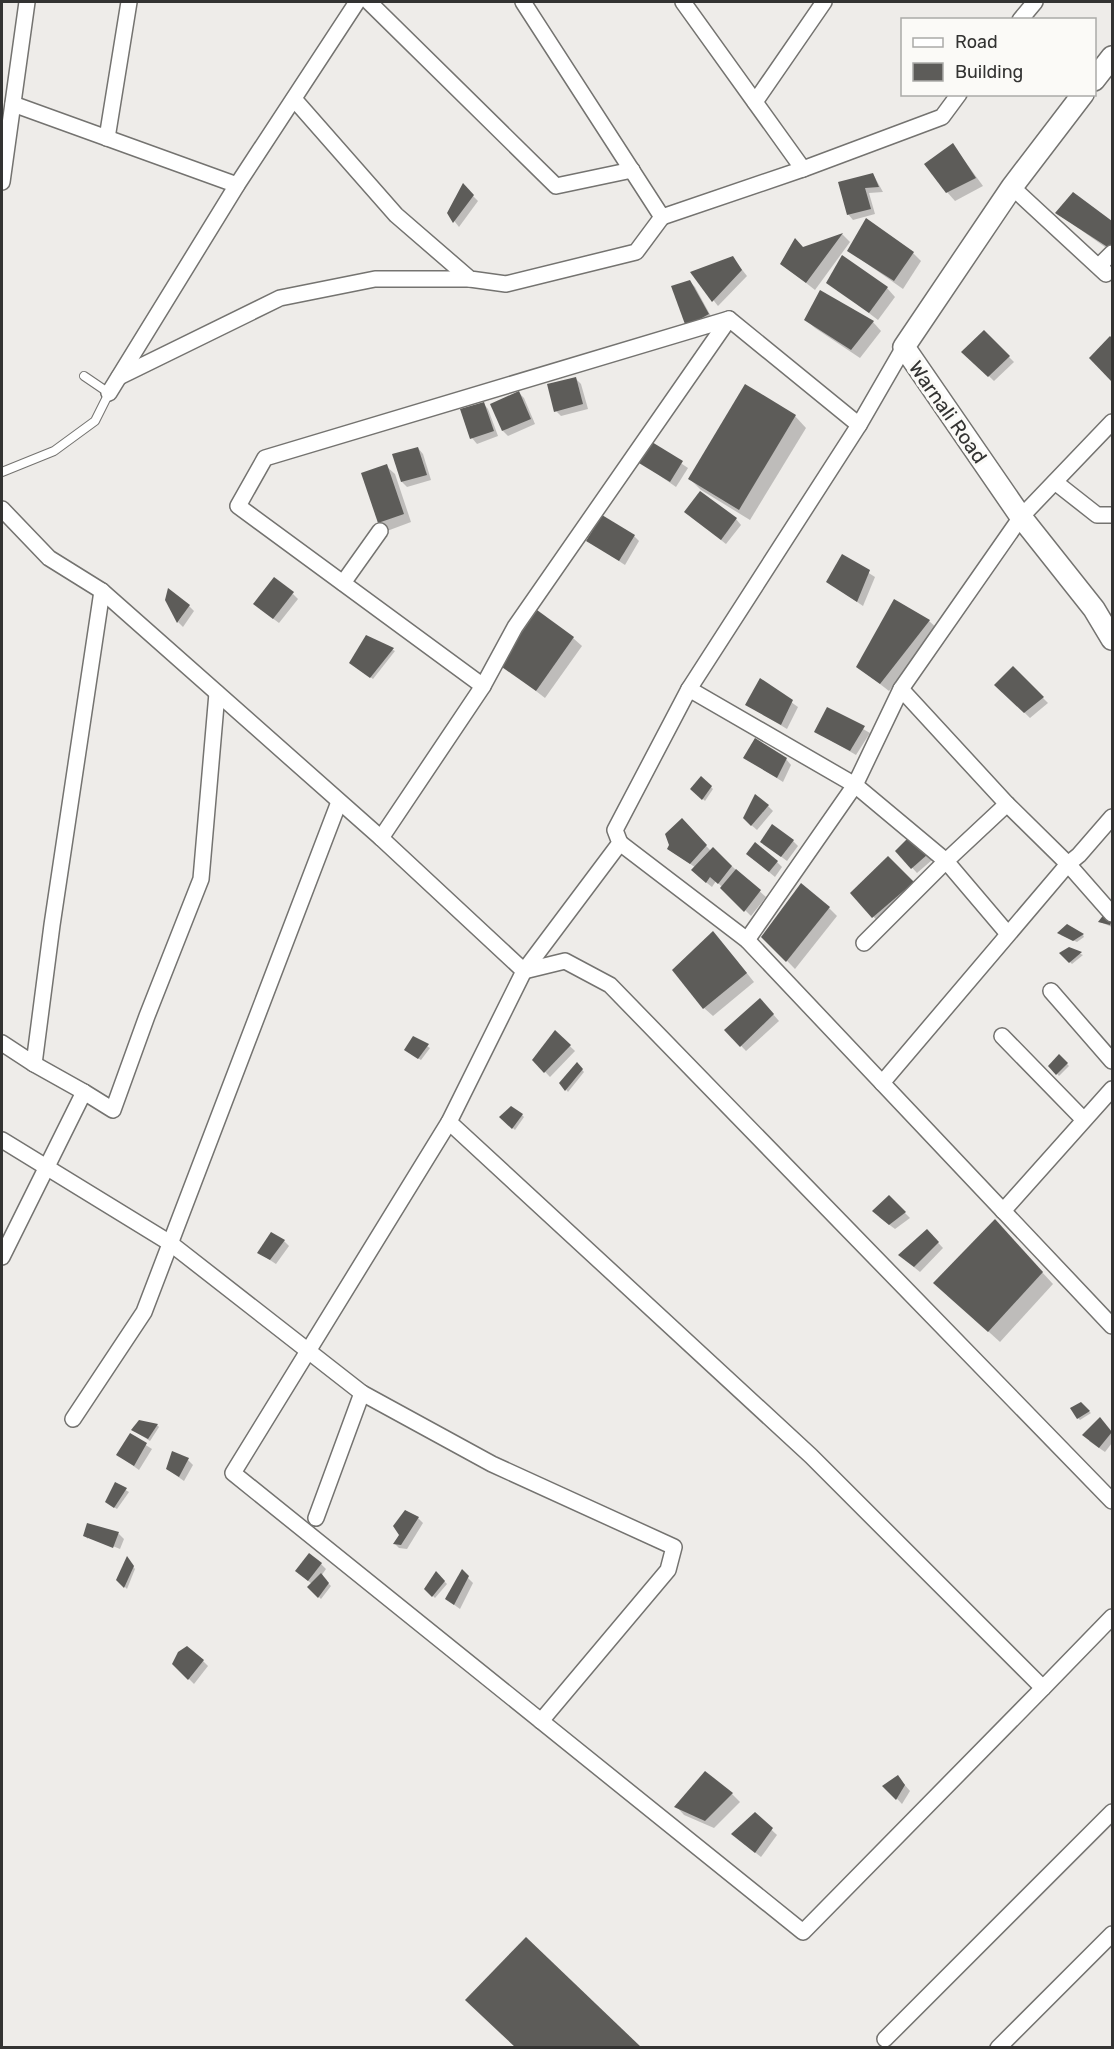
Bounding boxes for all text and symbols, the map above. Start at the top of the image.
legend [901,18,1096,96]
text: Road [955,31,998,53]
text: Building [955,61,1023,83]
street label: Warnali Road [904,356,992,468]

